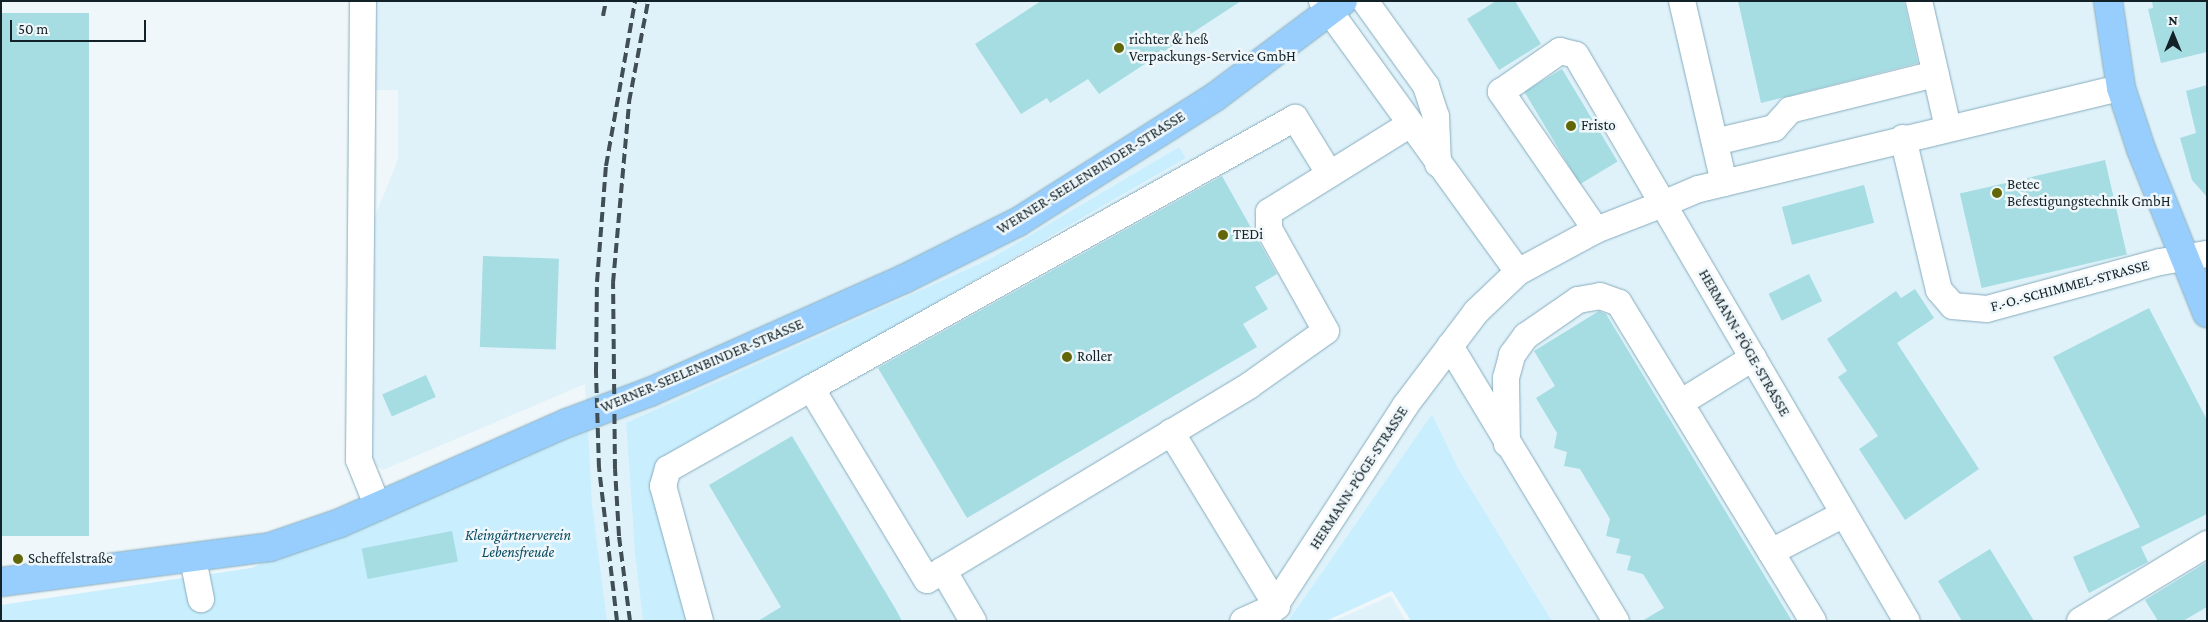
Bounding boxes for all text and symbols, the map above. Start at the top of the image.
scale bar [12,10,149,42]
north arrow [2148,10,2198,60]
text: N [2168,12,2178,28]
text: 50 m [18,21,48,37]
place label: richter & heß Verpackungs-Service GmbH [1129,30,1296,65]
marker: richter & heß Verpackungs-Service GmbH [1113,42,1125,54]
street label: WERNER-SEELENBINDER-STRASSE [994,107,1188,239]
place label: Fristo [1581,117,1616,135]
marker: Fristo [1565,120,1577,132]
place label: Betec Befestigungstechnik GmbH [2007,175,2171,210]
marker: Betec Befestigungstechnik GmbH [1991,187,2003,199]
place label: TEDi [1233,226,1263,244]
marker: TEDi [1217,229,1229,241]
street label: F.-O.-SCHIMMEL-STRASSE [1989,256,2151,316]
street label: HERMANN-PÖGE-STRASSE [1695,266,1793,420]
street label: WERNER-SEELENBINDER-STRASSE [598,315,806,417]
place label: Roller [1077,348,1112,366]
marker: Roller [1061,351,1073,363]
street label: HERMANN-PÖGE-STRASSE [1306,403,1412,553]
park label: Kleingärtnerverein Lebensfreude [465,526,571,561]
place label: Scheffelstraße [28,550,113,568]
marker: Scheffelstraße [12,553,24,565]

